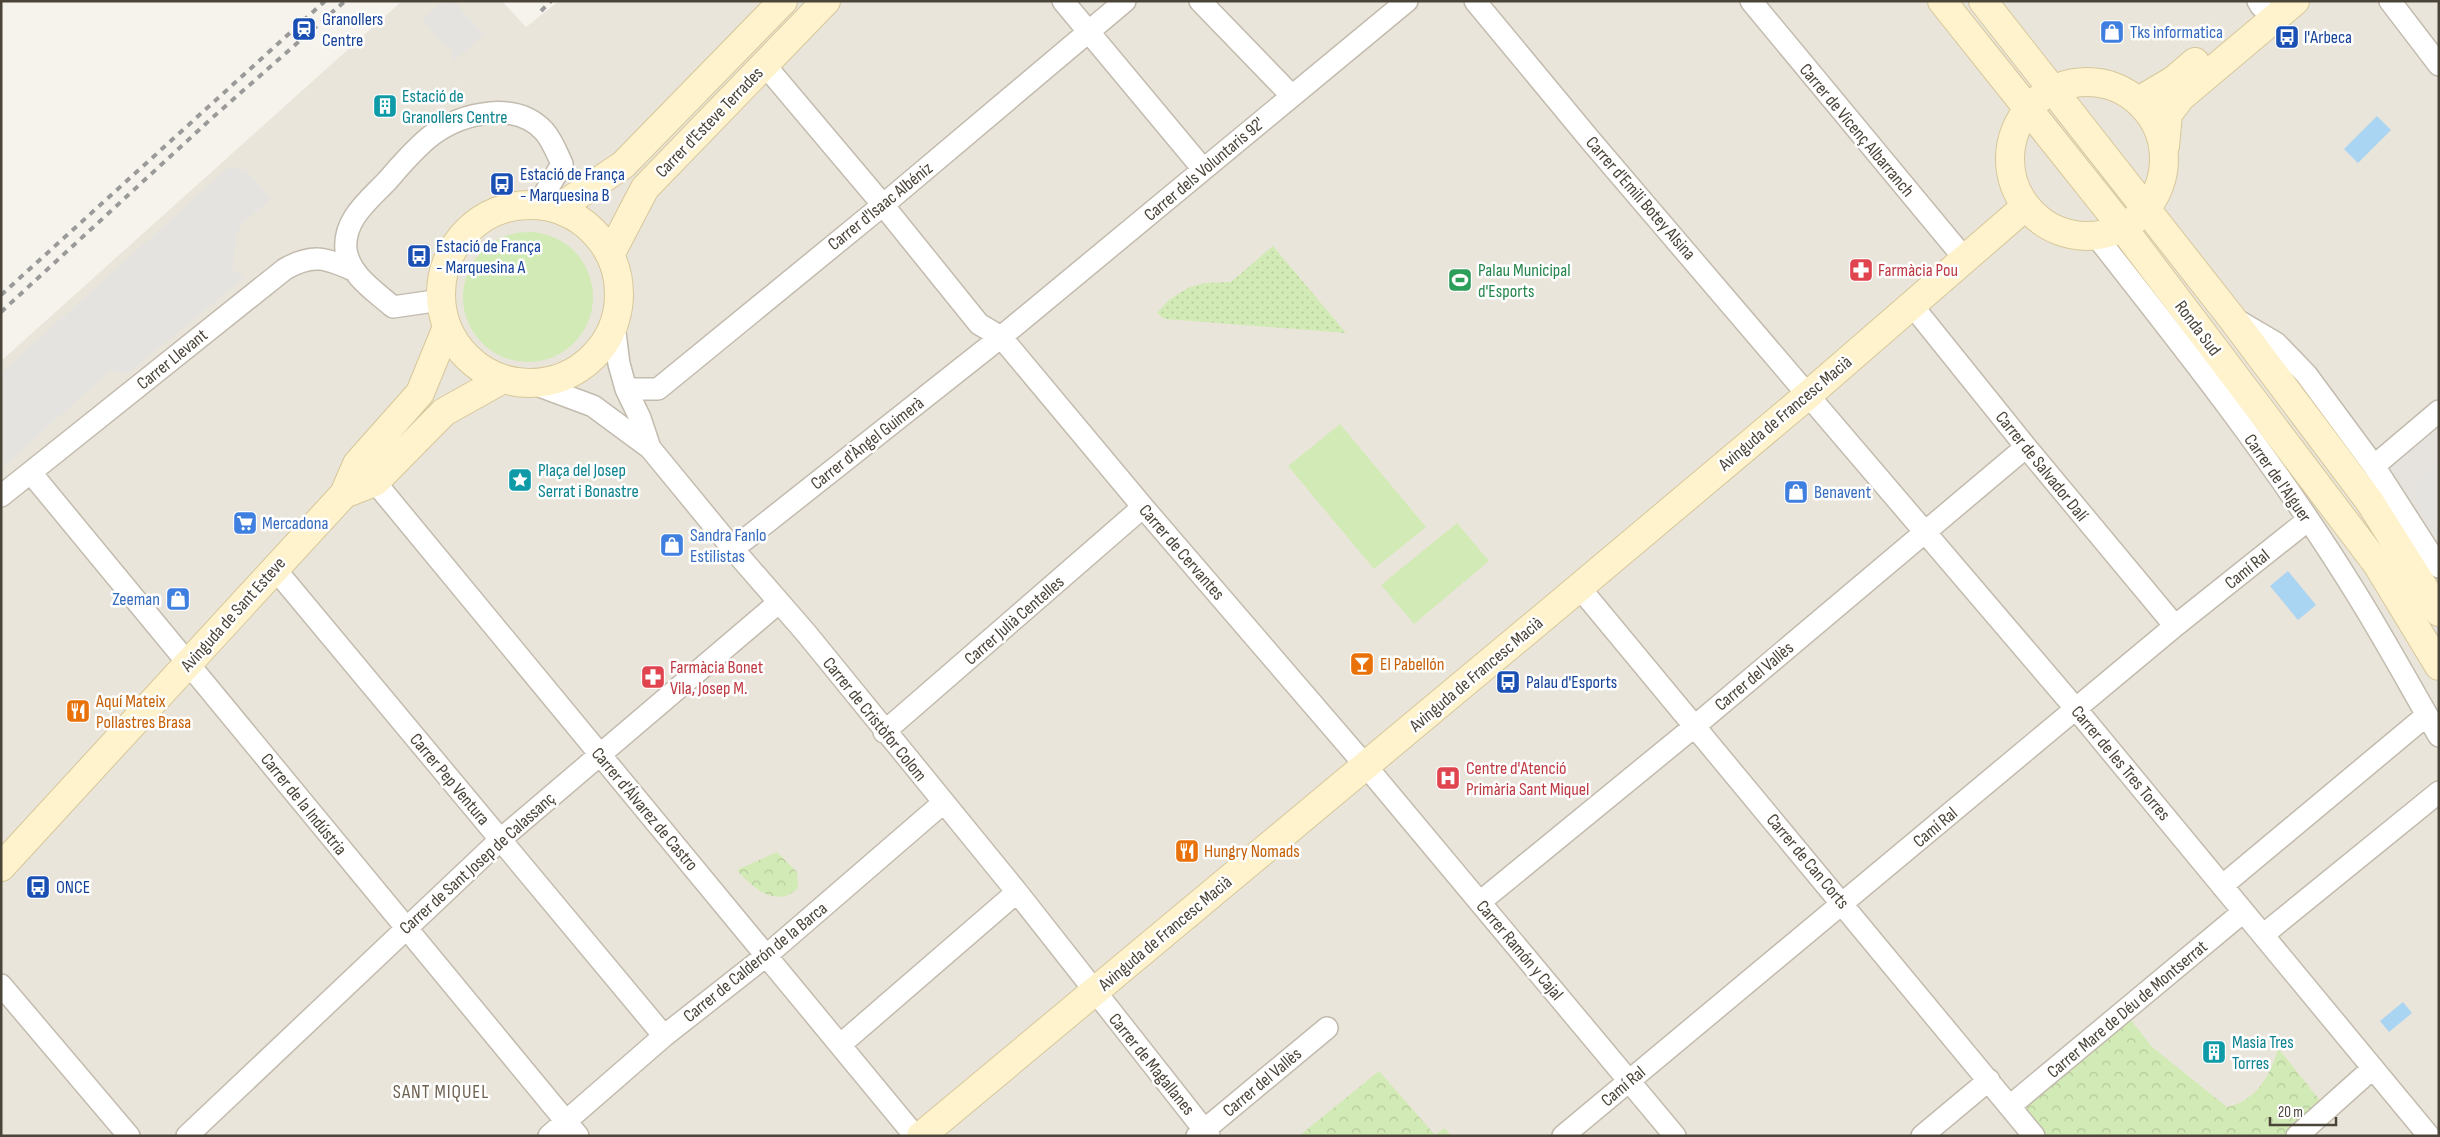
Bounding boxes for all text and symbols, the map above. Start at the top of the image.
place label: Granollers Centre [322,9,383,51]
station icon: Granollers Centre [291,16,317,42]
shop icon: Tks informatica [2099,19,2125,45]
place label: Tks informatica [2130,22,2223,43]
bus stop icon: l'Arbeca [2274,24,2300,50]
place label: l'Arbeca [2304,27,2352,48]
street label: Carrer de Vicenç Albarranch [1795,60,1918,201]
street label: Carrer d'Esteve Terrades [651,63,768,182]
place label: Estació de Granollers Centre [402,86,507,128]
building icon: Estació de Granollers Centre [372,93,398,119]
street label: Carrer dels Voluntaris 92' [1140,113,1269,226]
street label: Carrer d'Emili Botey Alsina [1581,132,1700,264]
street label: Carrer d'Isaac Albéniz [824,157,937,255]
place label: Estació de França - Marquesina B [520,164,625,206]
bus stop icon: Estació de França - Marquesina B [489,171,515,197]
place label: Estació de França - Marquesina A [436,236,541,278]
bus stop icon: Estació de França - Marquesina A [406,243,432,269]
pharmacy icon: Farmàcia Pou [1848,257,1874,283]
place label: Palau Municipal d'Esports [1478,260,1570,302]
place label: Farmàcia Pou [1878,260,1958,281]
sports icon: Palau Municipal d'Esports [1447,267,1473,293]
street label: Ronda Sud [2170,297,2225,360]
street label: Carrer Llevant [133,324,212,394]
street label: Avinguda de Francesc Macià [1714,351,1856,476]
street label: Carrer d'Àngel Guimerà [807,393,928,494]
street label: Carrer de Salvador Dalí [1991,407,2093,526]
street label: Carrer de l'Alguer [2239,430,2316,526]
place label: Plaça del Josep Serrat i Bonastre [538,460,639,502]
place icon: Plaça del Josep Serrat i Bonastre [507,467,533,493]
shop icon: Benavent [1783,479,1809,505]
place label: Benavent [1814,482,1872,503]
street label: Carrer de Cervantes [1134,500,1229,604]
supermarket icon: Mercadona [232,510,258,536]
place label: Mercadona [262,513,328,534]
place label: Sandra Fanlo Estilistas [690,525,766,567]
shop icon: Sandra Fanlo Estilistas [659,532,685,558]
street label: Camí Ral [2221,545,2274,594]
street label: Avinguda de Sant Esteve [176,553,290,676]
street label: Carrer Julià Centelles [960,571,1069,669]
shop icon: Zeeman [165,586,191,612]
place label: Zeeman [112,589,160,610]
street label: Avinguda de Francesc Macià [1405,612,1547,737]
street label: Carrer del Vallès [1711,637,1798,715]
bar icon: El Pabellón [1349,651,1375,677]
street label: Carrer de Cristòfor Colom [818,653,931,786]
place label: El Pabellón [1380,654,1445,675]
place label: Farmàcia Bonet Vila, Josep M. [670,657,764,699]
pharmacy icon: Farmàcia Bonet Vila, Josep M. [640,664,666,690]
bus stop icon: Palau d'Esports [1495,669,1521,695]
place label: Palau d'Esports [1526,672,1617,693]
place label: Aquí Mateix Pollastres Brasa [95,691,191,733]
restaurant icon: Aquí Mateix Pollastres Brasa [65,698,91,724]
street label: Carrer de les Tres Torres [2067,702,2175,825]
street label: Carrer Pep Ventura [405,729,494,829]
street label: Carrer d'Álvarez de Castro [587,743,702,875]
street label: Carrer de la Indústria [256,749,351,860]
place label: Centre d'Atenció Primària Sant Miquel [1466,758,1589,800]
hospital icon: Centre d'Atenció Primària Sant Miquel [1435,765,1461,791]
street label: Carrer de Sant Josep de Calassanç [395,788,559,939]
street label: Camí Ral [1909,803,1962,852]
street label: Carrer de Can Corts [1762,810,1853,913]
restaurant icon: Hungry Nomads [1174,838,1200,864]
place label: Hungry Nomads [1204,841,1300,862]
street label: Avinguda de Francesc Macià [1094,871,1236,996]
bus stop icon: ONCE [25,874,51,900]
place label: ONCE [56,877,90,898]
street label: Carrer Ramón y Cajal [1472,896,1567,1005]
street label: Carrer de Calderón de la Barca [679,898,832,1027]
street label: Carrer Mare de Déu de Montserrat [2043,936,2212,1082]
street label: Carrer de Magallanes [1104,1009,1199,1119]
place label: Masia Tres Torres [2232,1032,2294,1074]
building icon: Masia Tres Torres [2201,1039,2227,1065]
street label: Carrer del Vallès [1219,1043,1306,1121]
street label: Camí Ral [1597,1062,1650,1111]
district label: SANT MIQUEL [393,1081,489,1104]
scale bar [2270,1094,2336,1126]
text: 20 m [2278,1103,2303,1122]

